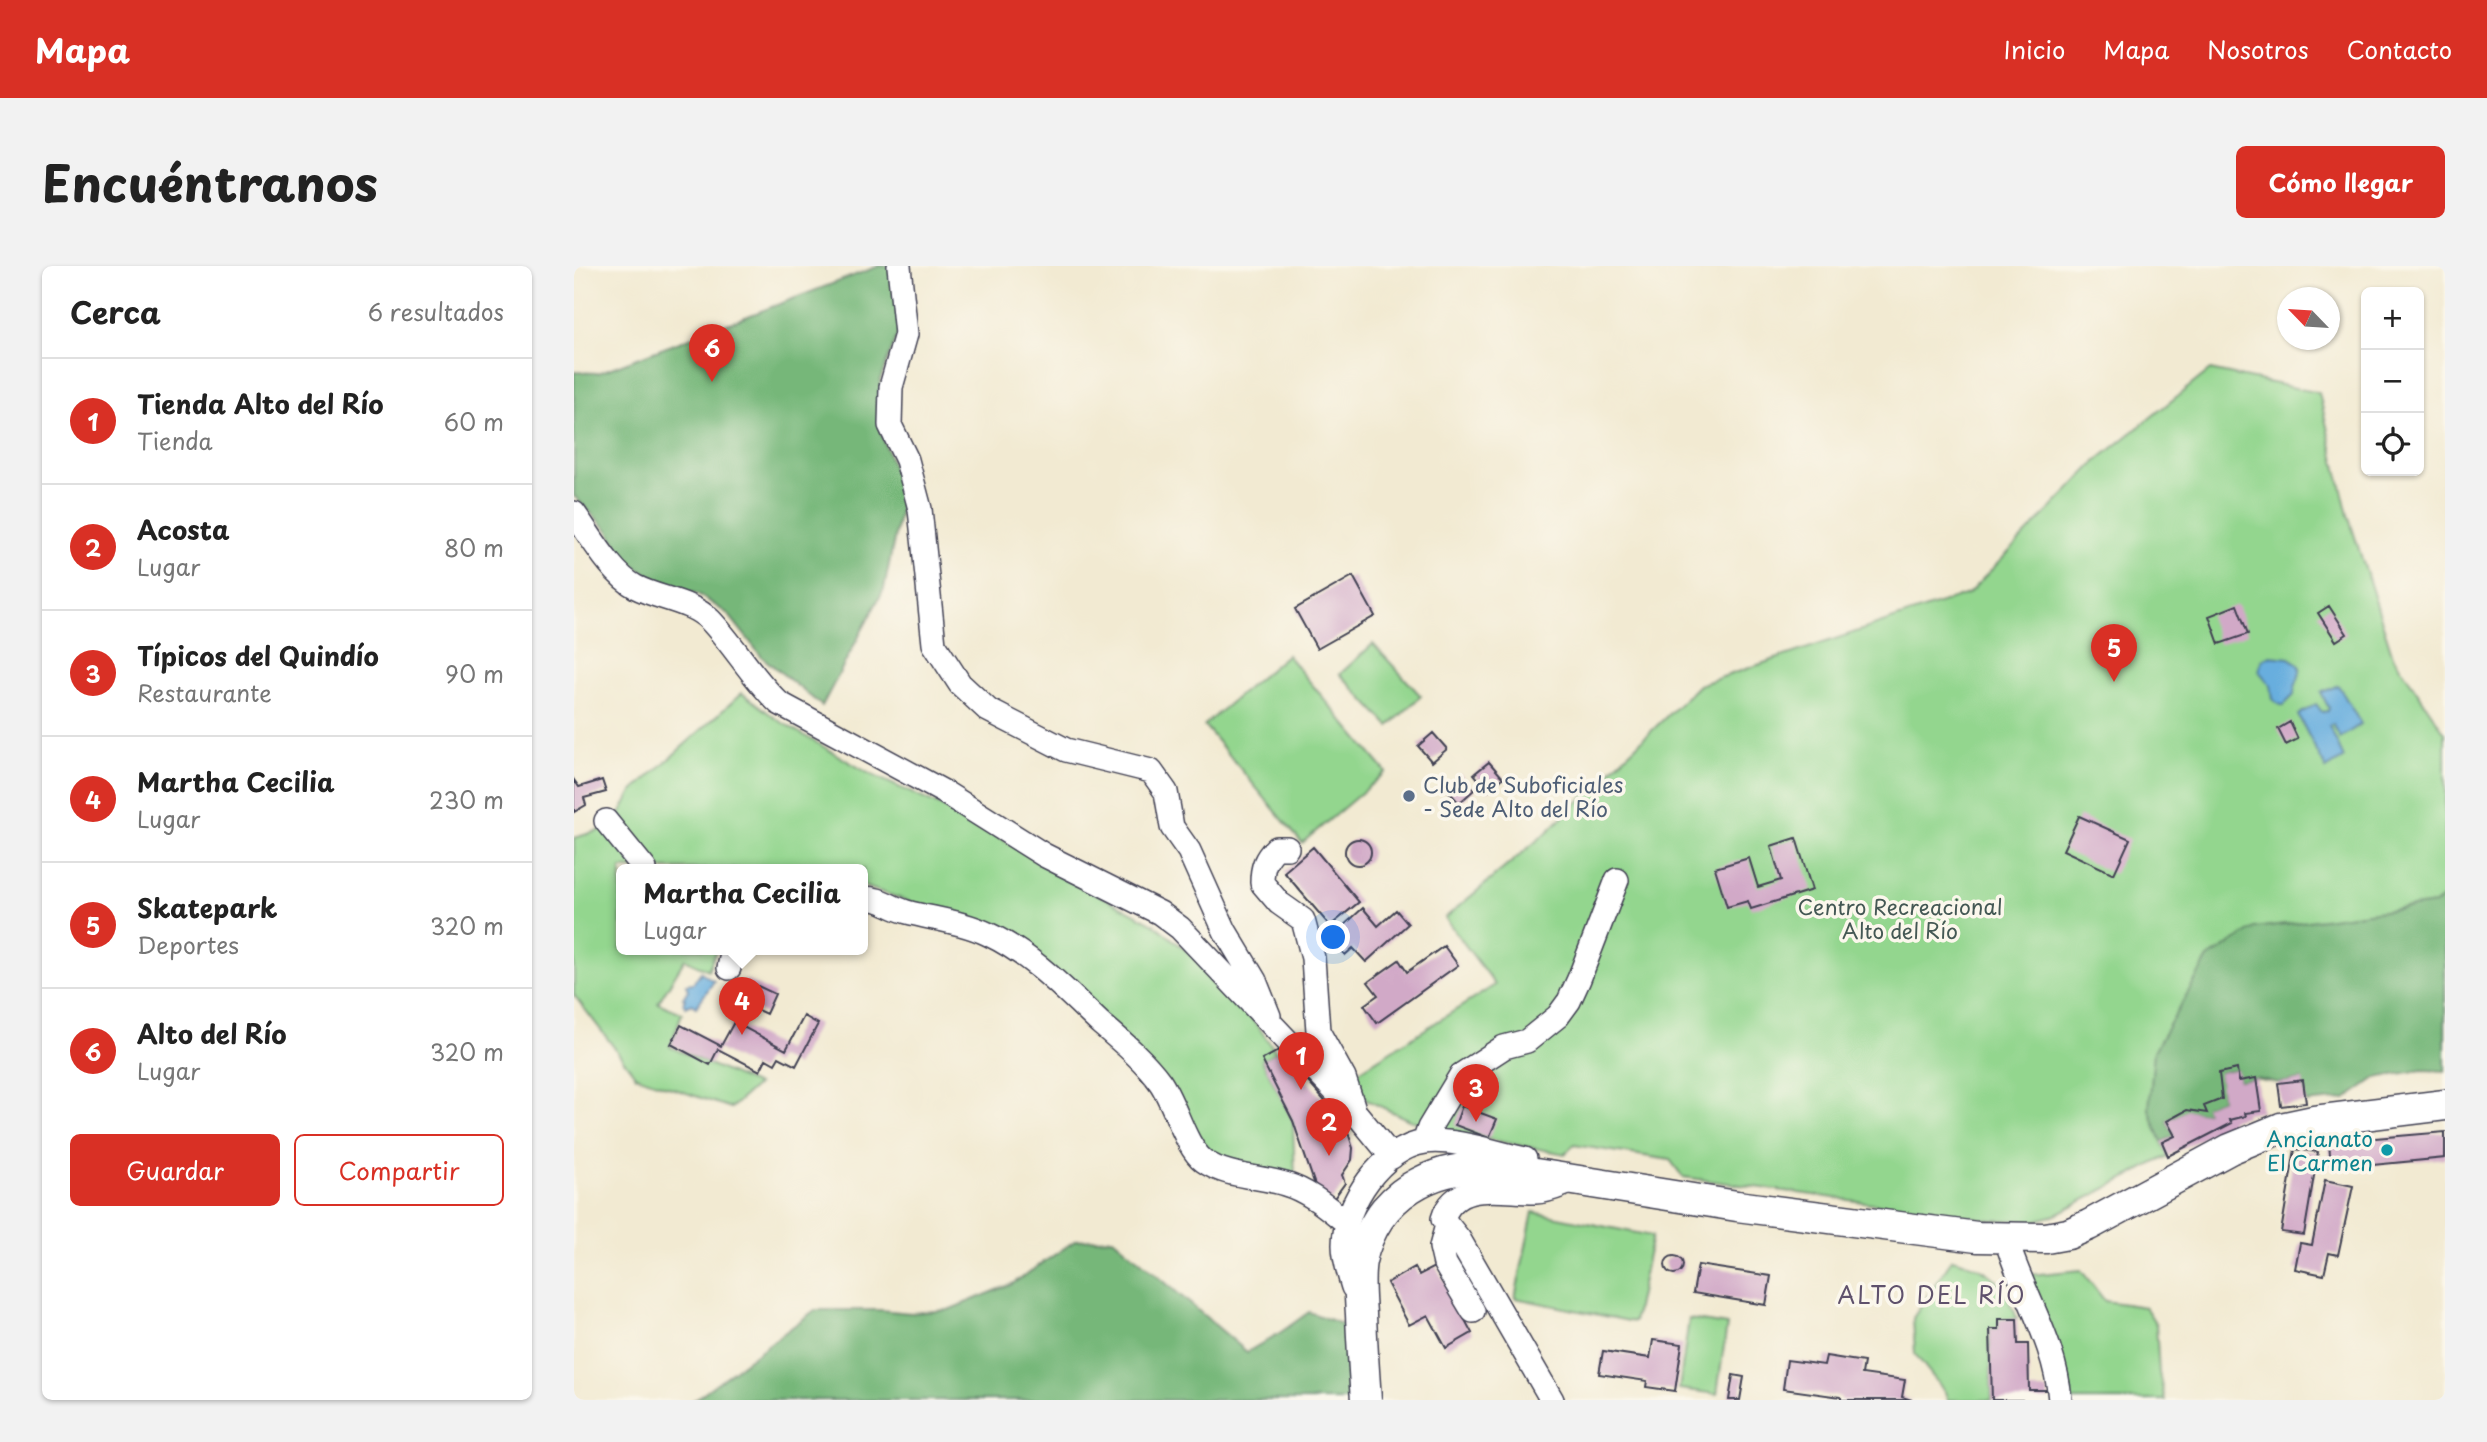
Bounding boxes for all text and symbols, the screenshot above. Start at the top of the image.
text: Mapa [35,24,130,74]
text: Inicio [2004,31,2065,67]
text: Mapa [2103,31,2169,67]
text: Nosotros [2207,31,2309,67]
text: Contacto [2347,31,2452,67]
text: Encuéntranos [42,145,378,219]
button: Cómo llegar [2236,146,2445,218]
north arrow [2277,287,2340,350]
map controls [2361,287,2424,476]
button: + [2361,287,2424,350]
text: Cerca [70,289,161,334]
text: 6 resultados [368,294,504,329]
pin: 6 [689,324,735,382]
button: − [2361,350,2424,413]
text: Tienda Alto del Río [137,384,384,423]
text: 1 [88,404,99,439]
text: 60 m [444,404,504,439]
button: locate [2361,413,2424,476]
text: Tienda [137,423,213,458]
text: Acosta [137,510,230,549]
text: 2 [85,530,101,565]
text: 80 m [444,530,504,565]
text: Lugar [137,549,200,584]
pin: 5 [2091,624,2137,682]
text: Típicos del Quindío [137,636,379,675]
text: 3 [85,656,101,691]
text: 90 m [445,656,504,691]
text: Restaurante [137,675,272,710]
text: Martha Cecilia [137,762,335,801]
place label: Club de Suboficiales - Sede Alto del Río [1423,768,1623,824]
text: 4 [85,782,101,817]
text: 230 m [429,782,504,817]
marker: Club de Suboficiales - Sede Alto del Río [1401,788,1417,804]
text: Lugar [137,801,200,836]
popup [616,864,868,955]
text: Martha Cecilia [643,873,841,912]
text: Skatepark [137,888,278,927]
park label: Centro Recreacional Alto del Río [1798,890,2002,946]
text: 5 [86,908,100,943]
text: 320 m [430,908,504,943]
text: Lugar [643,912,707,947]
your location [1316,920,1350,954]
text: Deportes [137,927,239,962]
pin: 4 [719,977,765,1035]
text: Alto del Río [137,1014,287,1053]
pin: 1 [1278,1032,1324,1090]
text: 6 [85,1034,101,1069]
text: 320 m [430,1034,504,1069]
text: Lugar [137,1053,200,1088]
pin: 3 [1453,1064,1499,1122]
pin: 2 [1306,1098,1352,1156]
place label: Ancianato El Carmen [2266,1122,2373,1178]
button: Guardar [70,1134,280,1206]
button: Compartir [294,1134,504,1206]
marker: Ancianato El Carmen [2379,1142,2395,1158]
district label: ALTO DEL RÍO [1838,1277,2026,1312]

